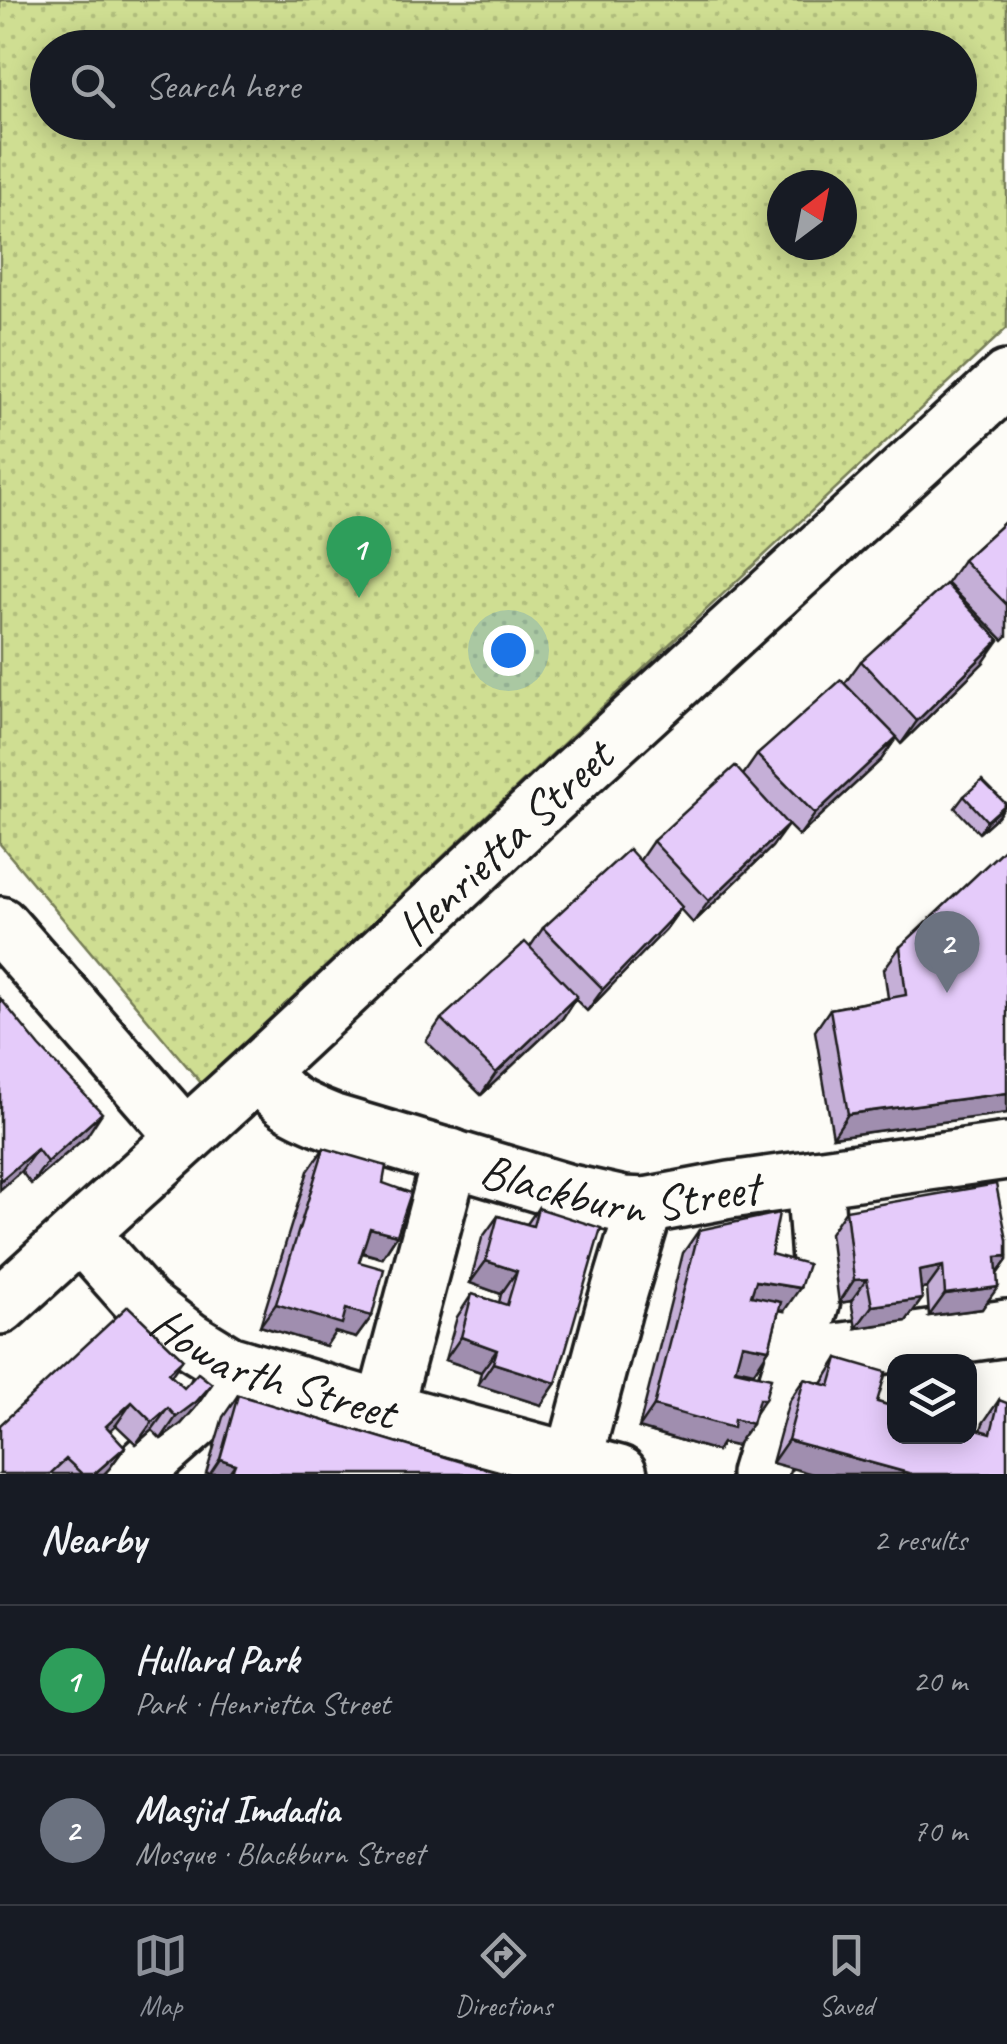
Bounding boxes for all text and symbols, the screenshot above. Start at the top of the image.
search box [30,30,977,140]
icon: search [65,58,120,113]
text: Search here [145,62,300,109]
north arrow [767,170,857,260]
pin: 1 [326,516,392,598]
your location [483,625,534,676]
street label: Henrietta Street [384,724,628,958]
pin: 2 [914,910,980,993]
street label: Blackburn Street [474,1139,769,1237]
street label: Howarth Street [139,1293,406,1444]
map controls [887,1354,977,1444]
button: layers [887,1354,977,1444]
text: Nearby [40,1513,146,1566]
text: 2 results [873,1519,967,1560]
text: Hullard Park [135,1636,299,1683]
text: 1 [65,1660,80,1701]
text: 20 m [913,1660,967,1701]
text: Park · Henrietta Street [135,1683,390,1724]
text: Masjid Imdadia [135,1786,340,1833]
text: 2 [65,1810,80,1851]
text: 70 m [913,1810,967,1851]
text: Mosque · Blackburn Street [135,1833,424,1874]
tab: Map [133,1928,188,2023]
tab: Directions [455,1928,552,2023]
tab: Saved [819,1928,874,2023]

